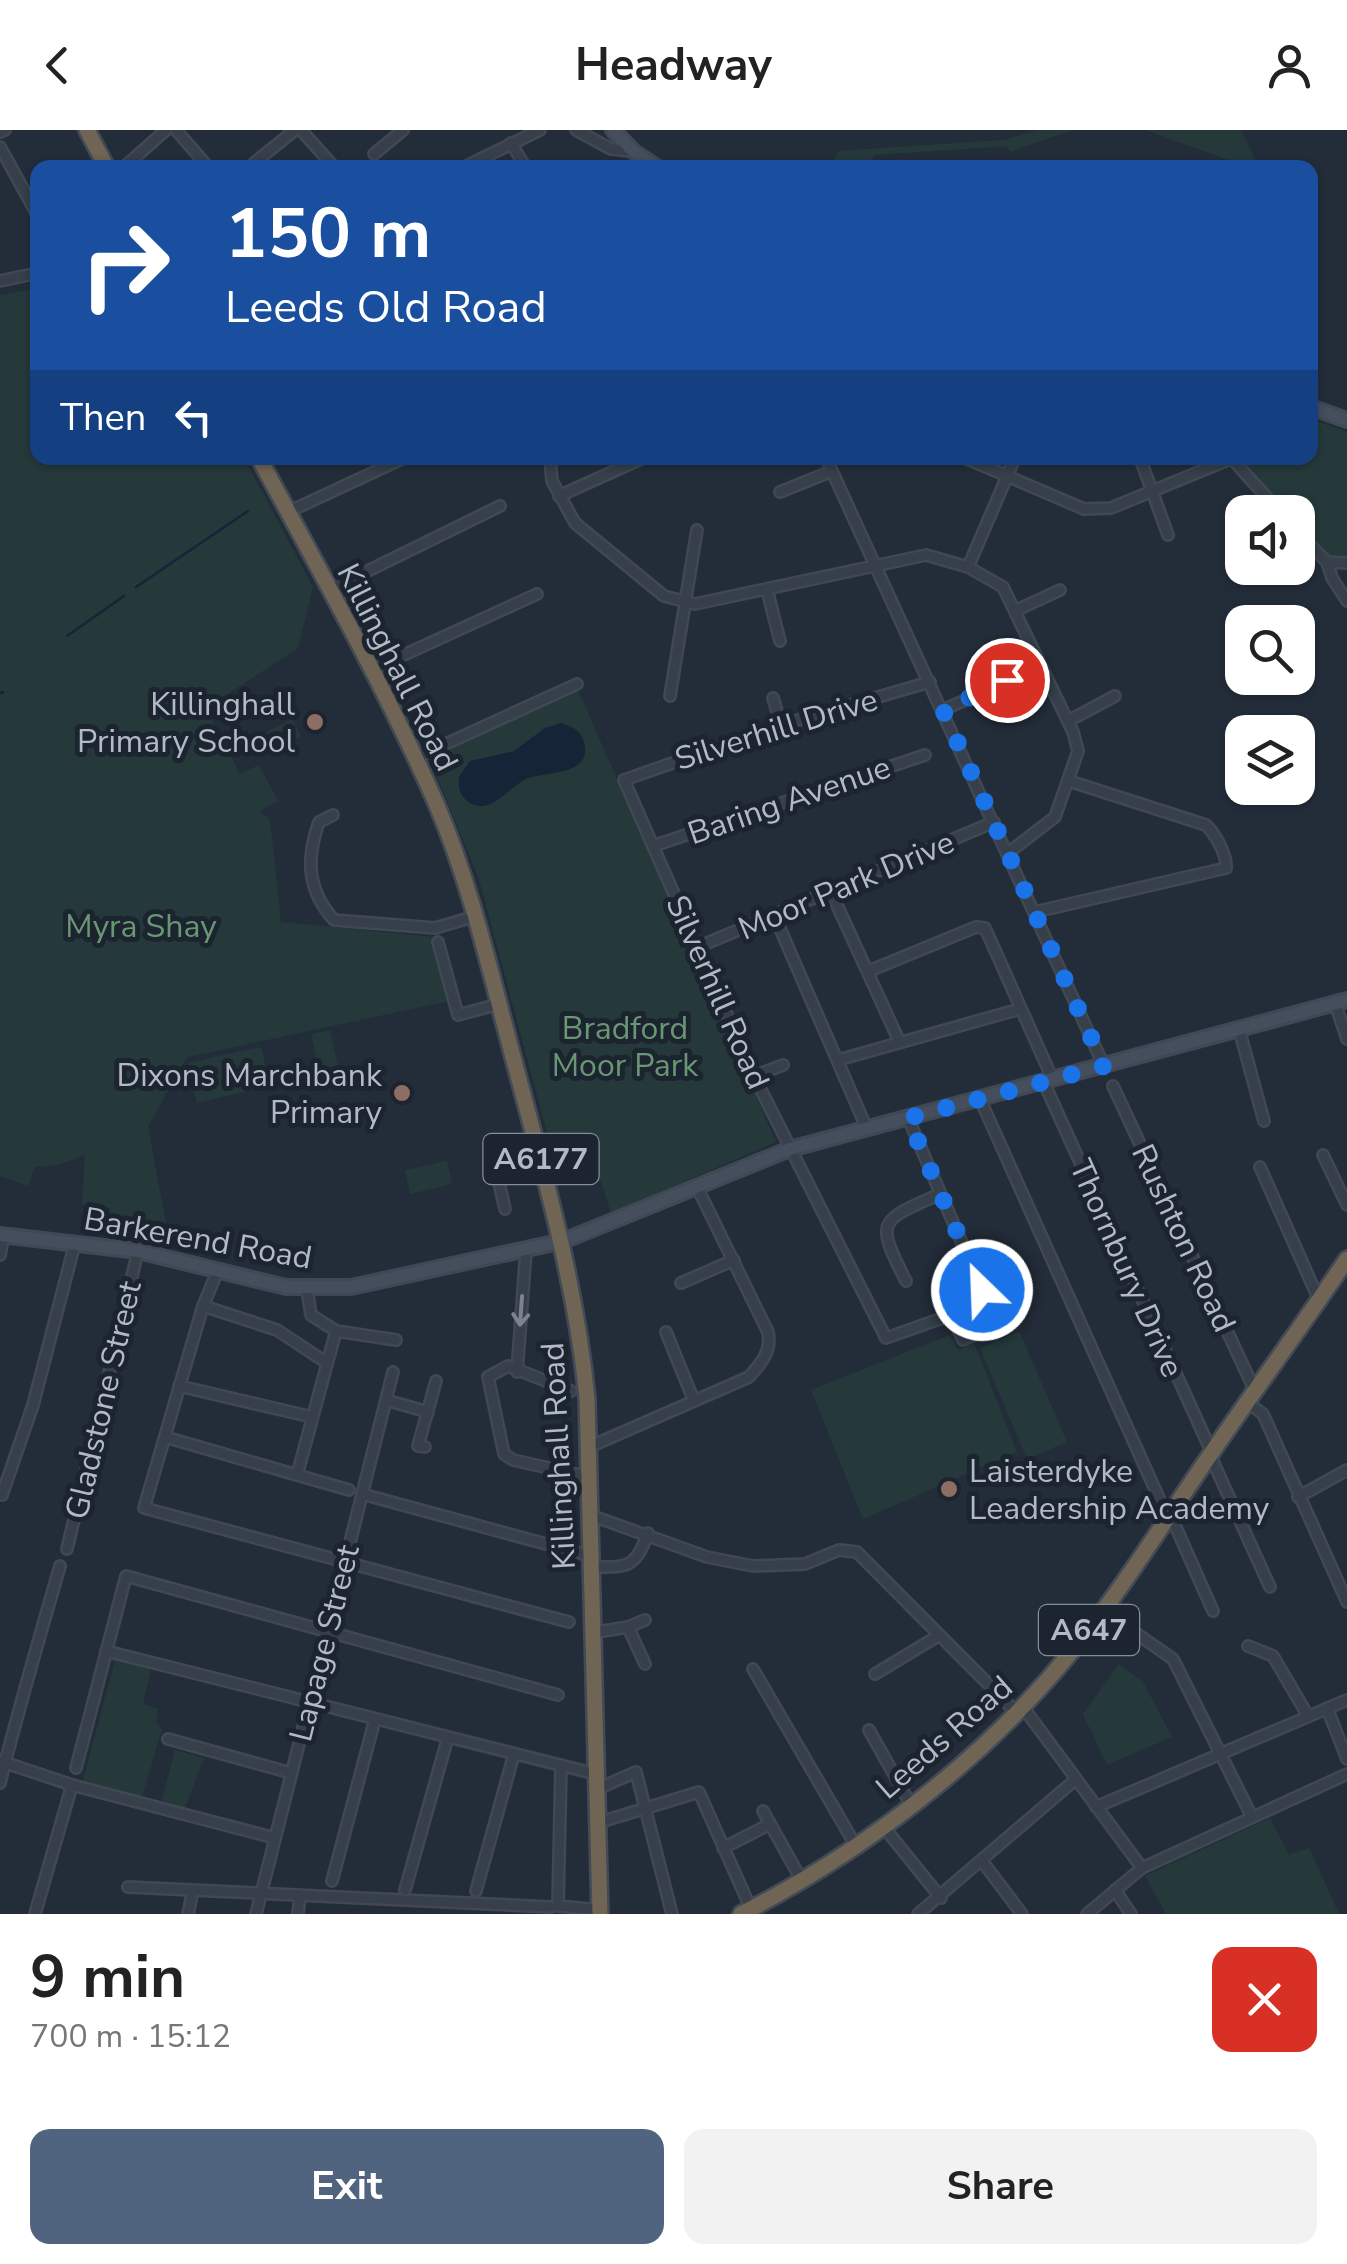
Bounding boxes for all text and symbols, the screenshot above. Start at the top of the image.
text: Headway [575,35,772,96]
icon: back [30,38,85,93]
icon: person [1262,38,1317,93]
text: 150 m [225,186,431,282]
icon: right [60,200,190,330]
text: Leeds Old Road [225,277,547,338]
icon: left [166,390,221,445]
text: Then [60,392,146,443]
map controls [1225,495,1315,805]
button: sound [1225,495,1315,585]
street label: Killinghall Road [327,556,468,778]
button: search [1225,605,1315,695]
pin [965,638,1050,723]
icon: arrive [980,653,1035,708]
street label: Silverhill Drive [670,678,883,781]
place label: Killinghall Primary School [77,683,296,763]
marker: Killinghall Primary School [304,711,326,733]
button: layers [1225,715,1315,805]
street label: Baring Avenue [682,746,896,855]
street label: Moor Park Drive [732,821,961,950]
street label: Silverhill Road [656,888,780,1096]
park label: Myra Shay [65,905,217,948]
park label: Bradford Moor Park [552,1007,699,1087]
place label: Dixons Marchbank Primary [116,1054,383,1134]
marker: Dixons Marchbank Primary [391,1082,413,1104]
road number: A6177 [484,1134,598,1184]
street label: Rushton Road [1121,1137,1246,1339]
street label: Thornbury Drive [1059,1152,1194,1384]
street label: Barkerend Road [81,1197,315,1280]
position arrow [930,1238,1034,1342]
street label: Gladstone Street [55,1276,152,1523]
one-way arrow [512,1294,531,1326]
street label: Killinghall Road [531,1341,586,1571]
place label: Laisterdyke Leadership Academy [969,1450,1270,1530]
marker: Laisterdyke Leadership Academy [938,1478,960,1500]
street label: Lapage Street [279,1540,370,1746]
road number: A647 [1039,1605,1139,1655]
street label: Leeds Road [867,1666,1022,1809]
text: 9 min [30,1936,185,2018]
button: close [1212,1947,1317,2052]
text: 700 m · 15:12 [30,2015,231,2058]
button: Exit [30,2129,664,2244]
button: Share [684,2129,1317,2244]

